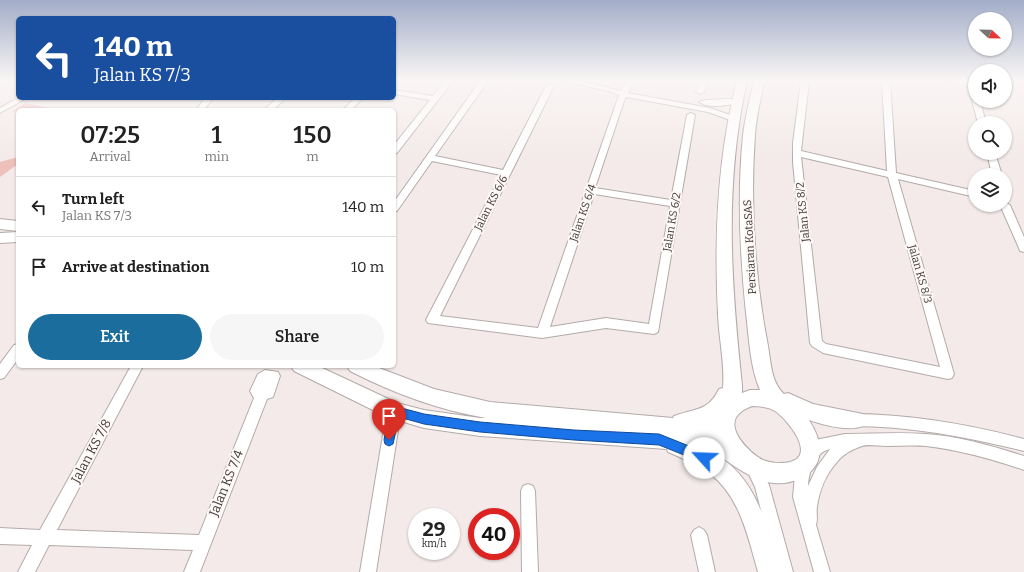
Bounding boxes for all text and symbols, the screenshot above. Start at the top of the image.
north arrow [968,12,1012,56]
map controls [968,12,1012,212]
text: 140 m [94,30,173,63]
icon: left [28,32,80,84]
text: Jalan KS 7/3 [94,64,191,86]
button: sound [968,64,1012,108]
button: search [968,116,1012,160]
text: 07:25 [80,121,140,149]
text: 1 [212,121,222,149]
text: 150 [293,121,332,149]
text: Arrival [90,149,131,164]
text: min [204,149,229,164]
text: m [306,149,319,164]
button: layers [968,168,1012,212]
street label: Jalan KS 6/6 [471,173,510,234]
street label: Jalan KS 8/2 [793,181,813,243]
street label: Jalan KS 6/4 [567,182,599,245]
text: Turn left [62,190,124,208]
street label: Jalan KS 6/2 [660,191,684,254]
icon: left [28,196,50,218]
text: 140 m [342,198,384,216]
street label: Persiaran KotaSAS [741,199,759,295]
text: Jalan KS 7/3 [62,208,132,223]
street label: Jalan KS 8/3 [905,242,935,305]
icon: arrive [28,256,50,278]
text: Arrive at destination [62,258,209,276]
text: 10 m [351,258,384,276]
button: Exit [28,314,202,360]
button: Share [210,314,384,360]
pin [372,399,406,440]
icon: arrive [378,405,400,427]
street label: Jalan KS 7/8 [67,416,114,486]
position arrow [683,437,725,479]
street label: Jalan KS 7/4 [206,447,246,519]
speed limit sign: 40 [468,508,520,560]
text: 29 [422,517,446,541]
text: km/h [422,538,446,550]

